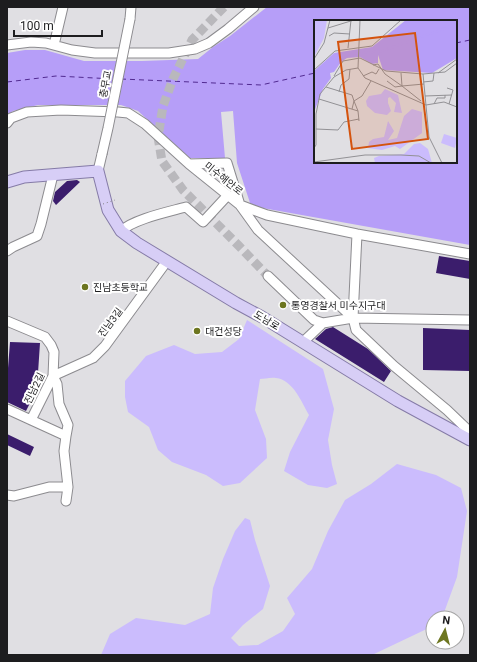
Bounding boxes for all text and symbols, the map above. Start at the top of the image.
scale bar [14,12,102,38]
text: 100 m [20,19,54,33]
inset map [314,20,457,163]
street label: 충무교 [97,69,114,99]
street label: 미수해안로 [202,160,245,197]
marker: 진남초등학교 [80,282,90,292]
place label: 진남초등학교 [93,282,148,293]
marker: 통영경찰서 미수지구대 [278,300,288,310]
place label: 통영경찰서 미수지구대 [291,300,385,311]
street label: 진남3길 [96,306,125,339]
street label: 도남로 [252,309,281,332]
marker: 대건성당 [192,326,202,336]
place label: 대건성당 [205,326,242,337]
street label: 진남2길 [22,371,47,406]
north arrow [425,610,465,650]
text: N [442,614,451,628]

